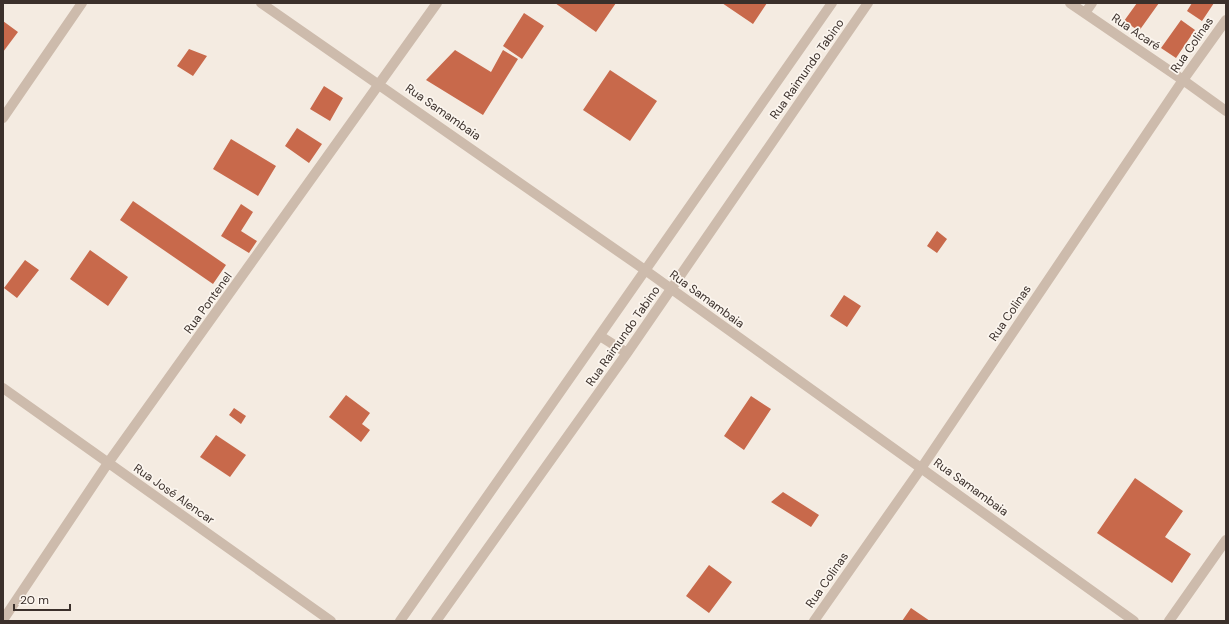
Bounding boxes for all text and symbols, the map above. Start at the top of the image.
street label: Rua Acaré [1108,10,1164,54]
street label: Rua Colinas [1167,14,1217,76]
street label: Rua Raimundo Tabino [766,16,848,122]
street label: Rua Samambaia [402,80,484,144]
street label: Rua Samambaia [666,266,748,332]
street label: Rua Pontenel [180,269,236,337]
street label: Rua Colinas [985,282,1035,344]
street label: Rua Raimundo Tabino [582,283,664,389]
street label: Rua Samambaia [930,454,1012,520]
street label: Rua José Alencar [130,460,218,528]
street label: Rua Colinas [802,549,852,611]
scale bar [14,586,70,612]
text: 20 m [20,592,49,608]

